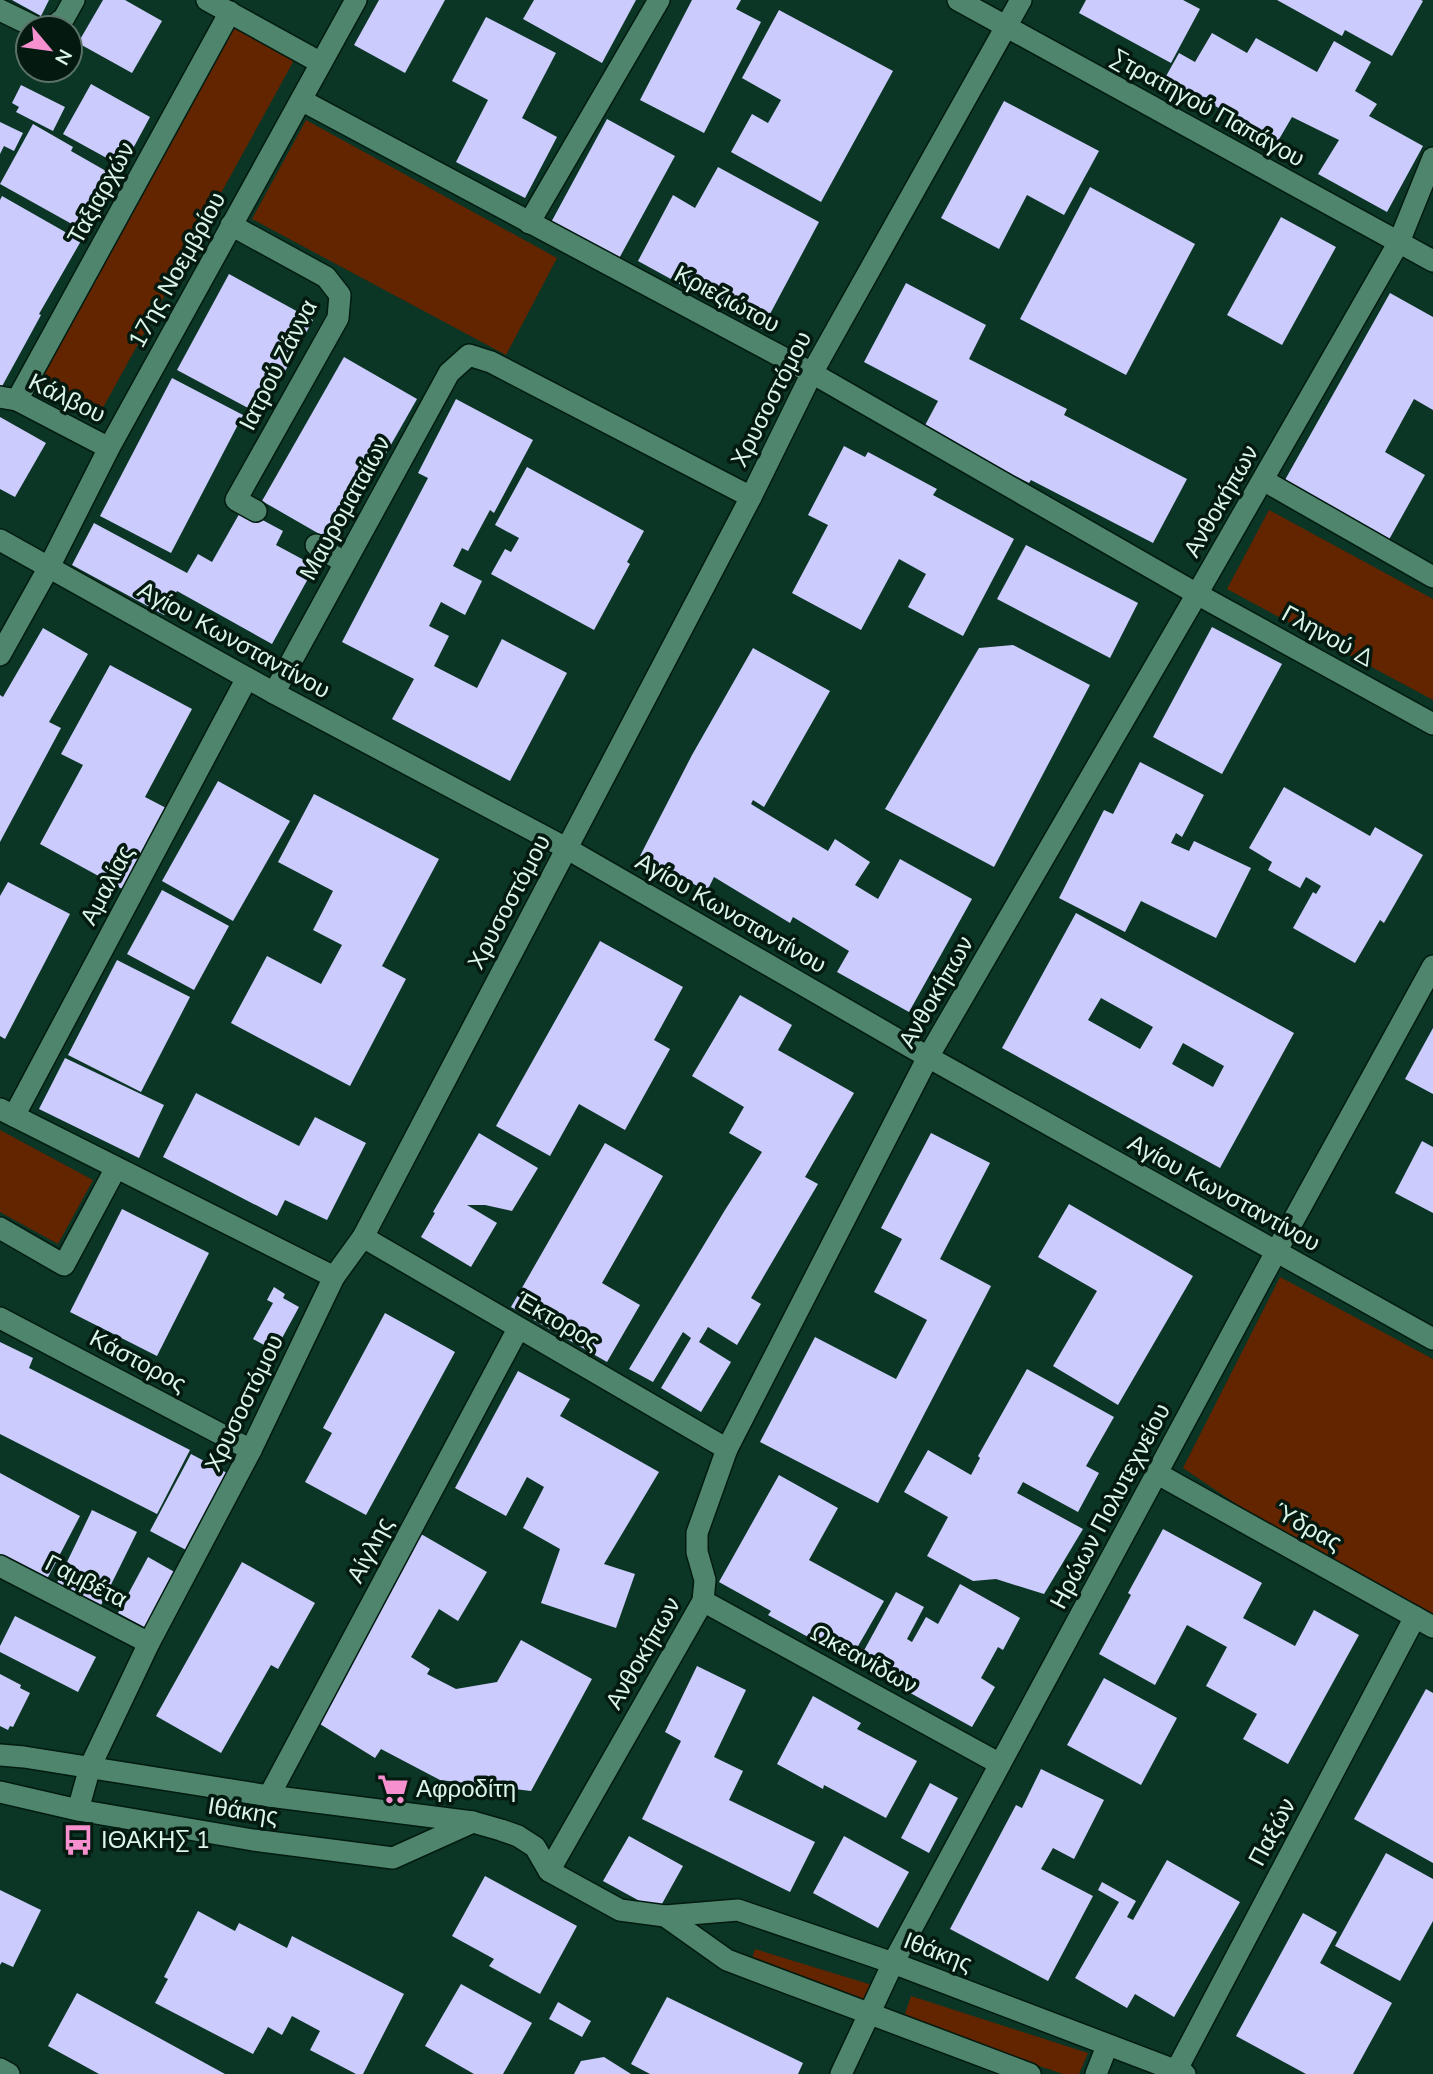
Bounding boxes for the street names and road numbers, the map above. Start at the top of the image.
street label: Στρατηγού Παπάγου [1106,42,1310,174]
street label: Ταξιαρχών [60,136,142,250]
street label: 17ης Νοεμβρίου [121,186,233,354]
street label: Κριεζιώτου [669,258,785,340]
street label: Ιατρού Ζάννα [231,294,325,436]
street label: Χρυσοστόμου [723,326,819,472]
street label: Κάλβου [23,366,111,430]
street label: Μαυροματαίων [292,430,398,586]
street label: Ανθοκήπων [1176,439,1266,563]
street label: Αγίου Κωνσταντίνου [132,574,336,706]
street label: Γληνού Δ [1276,598,1380,674]
street label: Χρυσοστόμου [460,829,558,975]
street label: Αμαλίας [73,839,141,931]
street label: Αγίου Κωνσταντίνου [630,845,832,981]
street label: Ανθοκήπων [891,930,981,1054]
street label: Αγίου Κωνσταντίνου [1122,1127,1326,1259]
street label: Έκτορος [509,1284,606,1358]
street label: Κάστορος [84,1322,192,1400]
street label: Χρυσοστόμου [197,1329,291,1477]
street label: Ηρώων Πολυτεχνείου [1042,1398,1178,1614]
street label: Ύδρας [1268,1495,1348,1559]
street label: Αίγλης [339,1511,401,1589]
street label: Γαμβέτα [39,1547,133,1615]
street label: Ανθοκήπων [598,1591,688,1715]
street label: Ωκεανίδων [805,1617,923,1701]
street label: Ιθάκης [206,1790,280,1832]
street label: Παξών [1241,1792,1303,1872]
street label: Ιθάκης [899,1924,977,1980]

